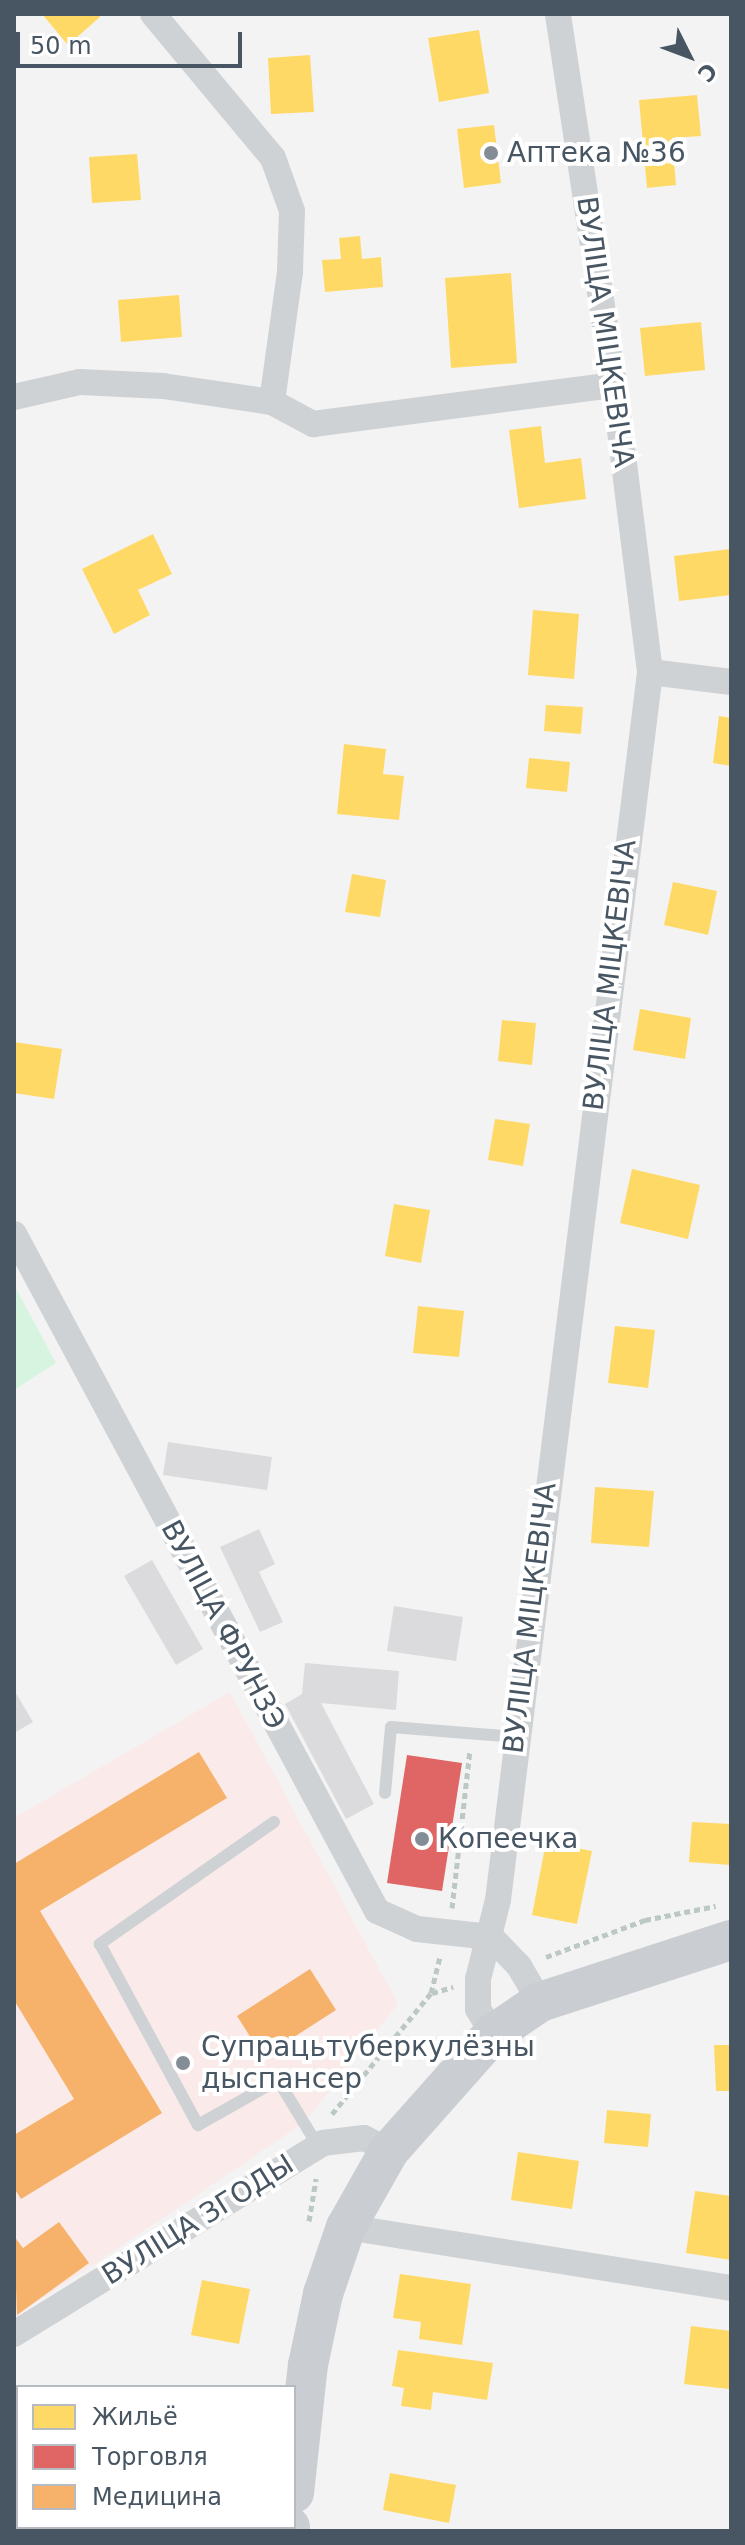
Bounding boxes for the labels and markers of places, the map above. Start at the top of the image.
place label: Аптека №36 [507,136,686,170]
marker: Аптека №36 [482,144,500,162]
place label: Копеечка [438,1822,578,1856]
marker: Копеечка [413,1830,431,1848]
place label: Супрацьтуберкулёзны дыспансер [201,2030,535,2096]
marker: Супрацьтуберкулёзны дыспансер [172,2052,194,2074]

